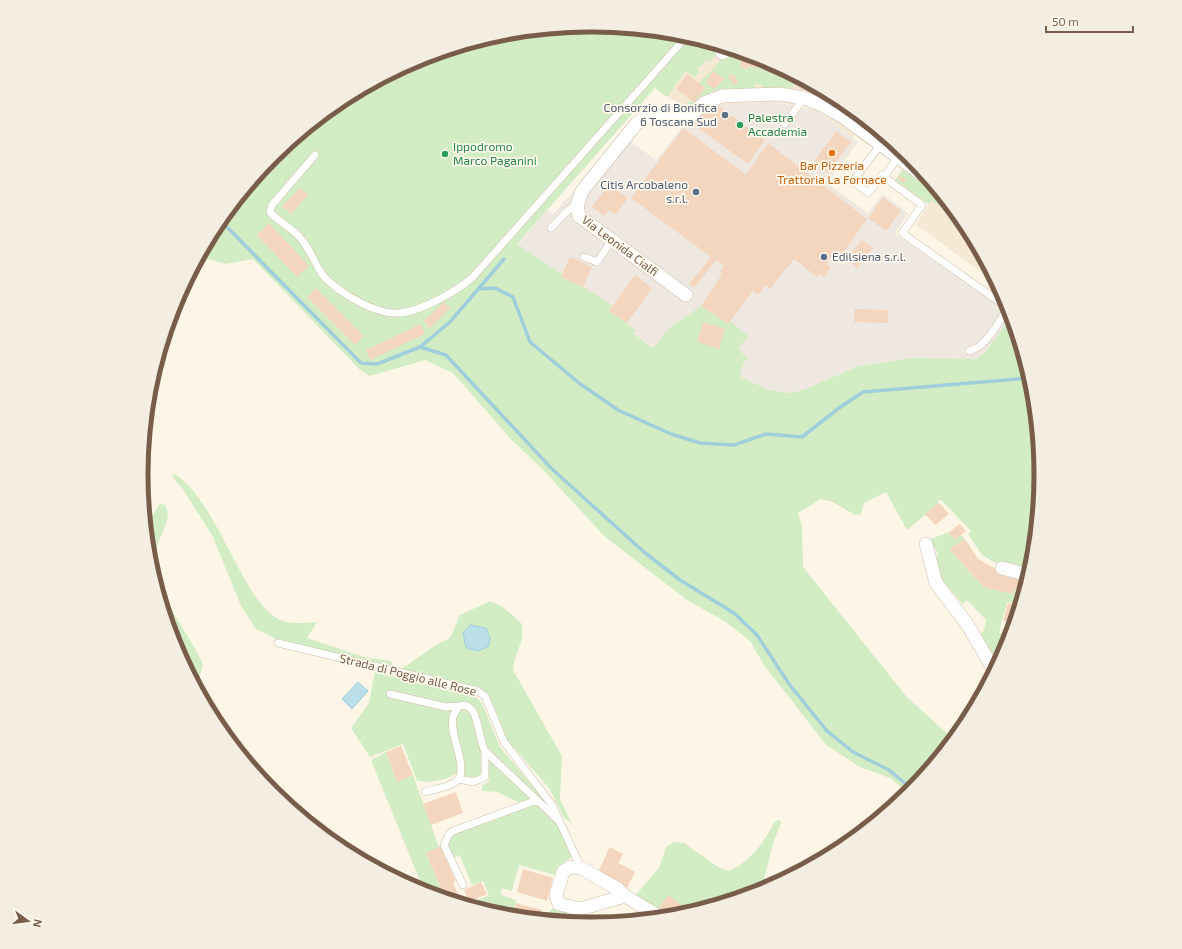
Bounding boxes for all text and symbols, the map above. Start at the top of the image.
scale bar [1046,8,1133,34]
text: 50 m [1052,14,1079,28]
place label: Consorzio di Bonifica 6 Toscana Sud [604,100,717,128]
marker: Consorzio di Bonifica 6 Toscana Sud [720,110,730,120]
place label: Palestra Accademia [748,110,807,138]
marker: Palestra Accademia [735,120,745,130]
place label: Ippodromo Marco Paganini [453,139,537,167]
marker: Bar Pizzeria Trattoria La Fornace [827,148,837,158]
marker: Ippodromo Marco Paganini [440,149,450,159]
place label: Bar Pizzeria Trattoria La Fornace [777,158,887,186]
place label: Citis Arcobaleno s.r.l. [600,177,688,205]
marker: Citis Arcobaleno s.r.l. [691,187,701,197]
street label: Via Leonida Cialfi [580,212,662,279]
place label: Edilsiena s.r.l. [832,249,906,263]
marker: Edilsiena s.r.l. [819,252,829,262]
street label: Strada di Poggio alle Rose [338,650,478,698]
north arrow [8,901,48,941]
text: N [31,918,45,929]

